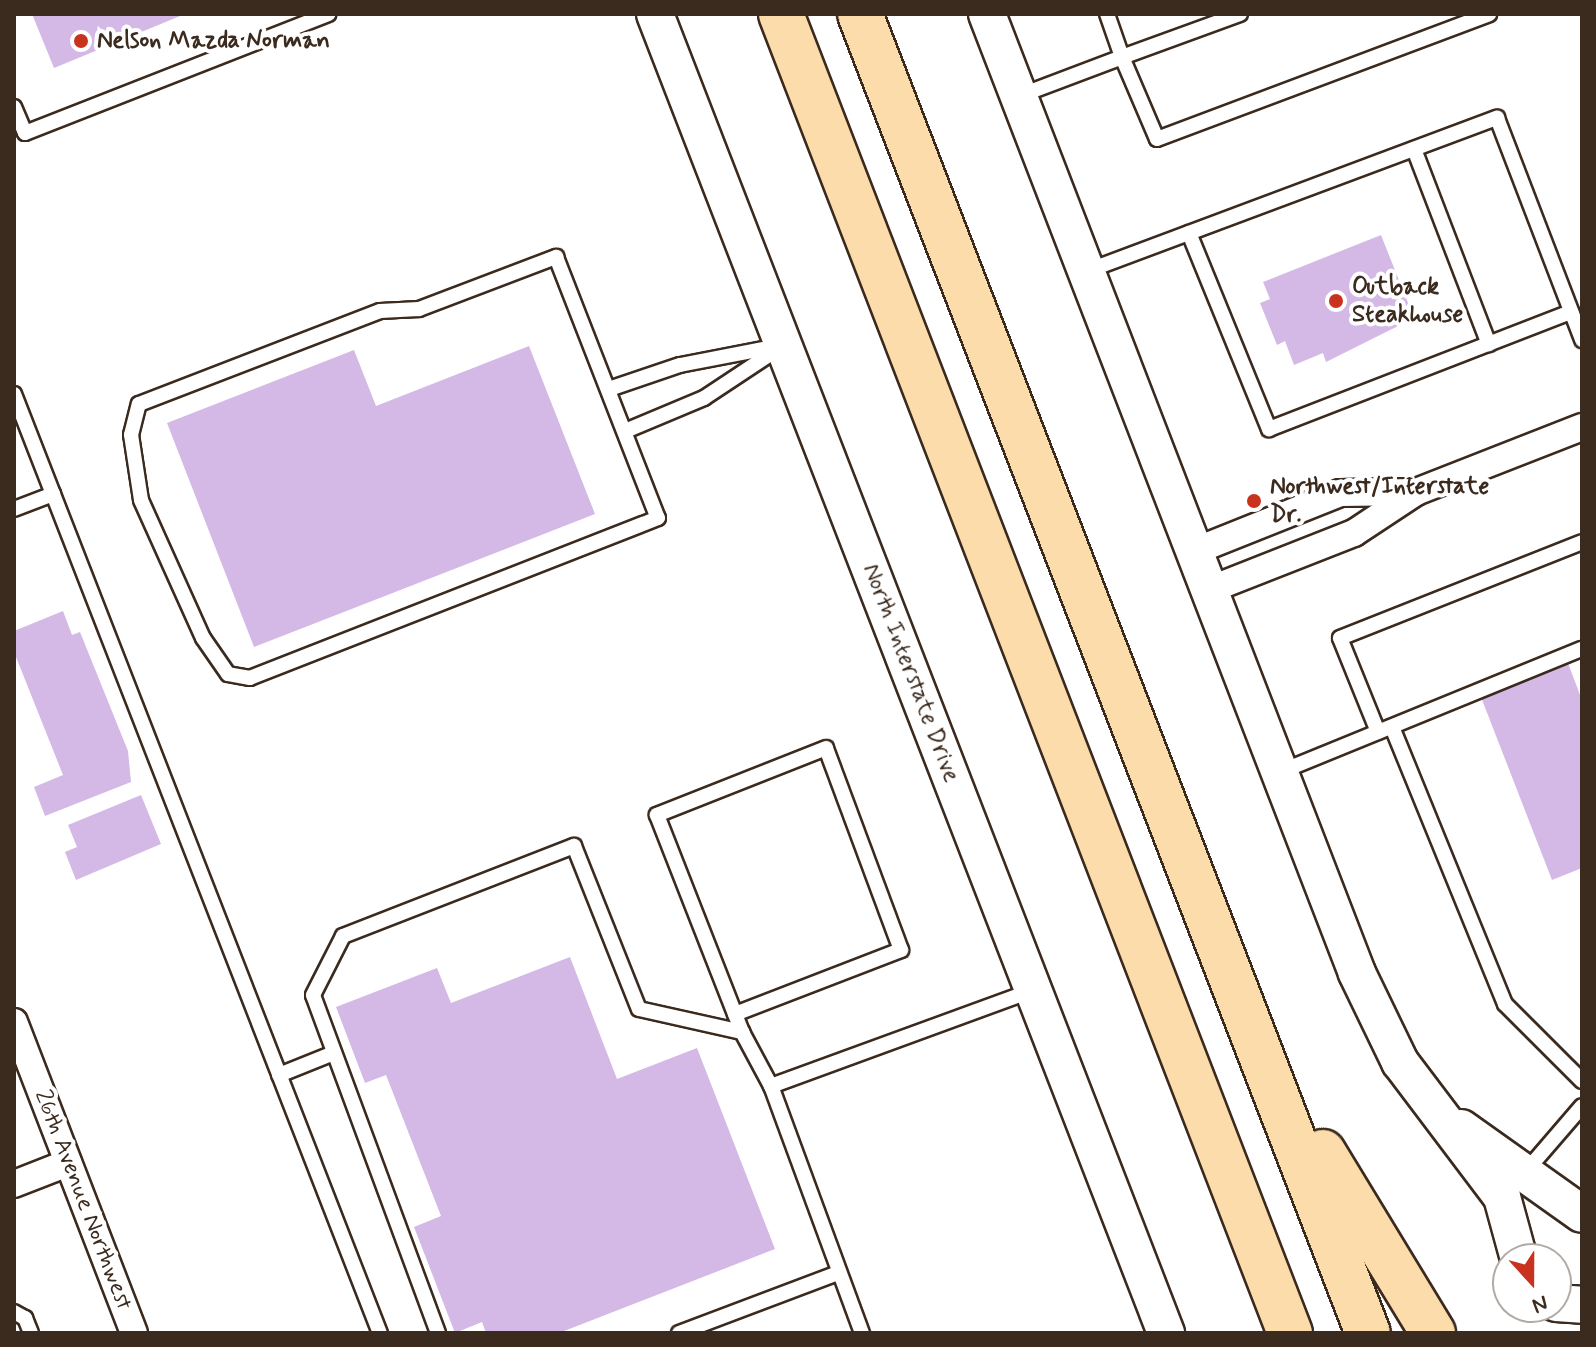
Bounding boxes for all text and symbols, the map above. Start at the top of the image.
place label: Nelson Mazda Norman [97,27,330,55]
marker: Nelson Mazda Norman [72,32,90,50]
place label: Outback Steakhouse [1352,273,1463,329]
marker: Outback Steakhouse [1327,292,1345,310]
place label: Northwest/Interstate Dr. [1270,473,1489,529]
marker: Northwest/Interstate Dr. [1245,492,1263,510]
street label: North Interstate Drive [856,561,966,785]
street label: 26th Avenue Northwest [28,1086,138,1314]
north arrow [1492,1243,1572,1323]
text: N [1528,1288,1552,1319]

